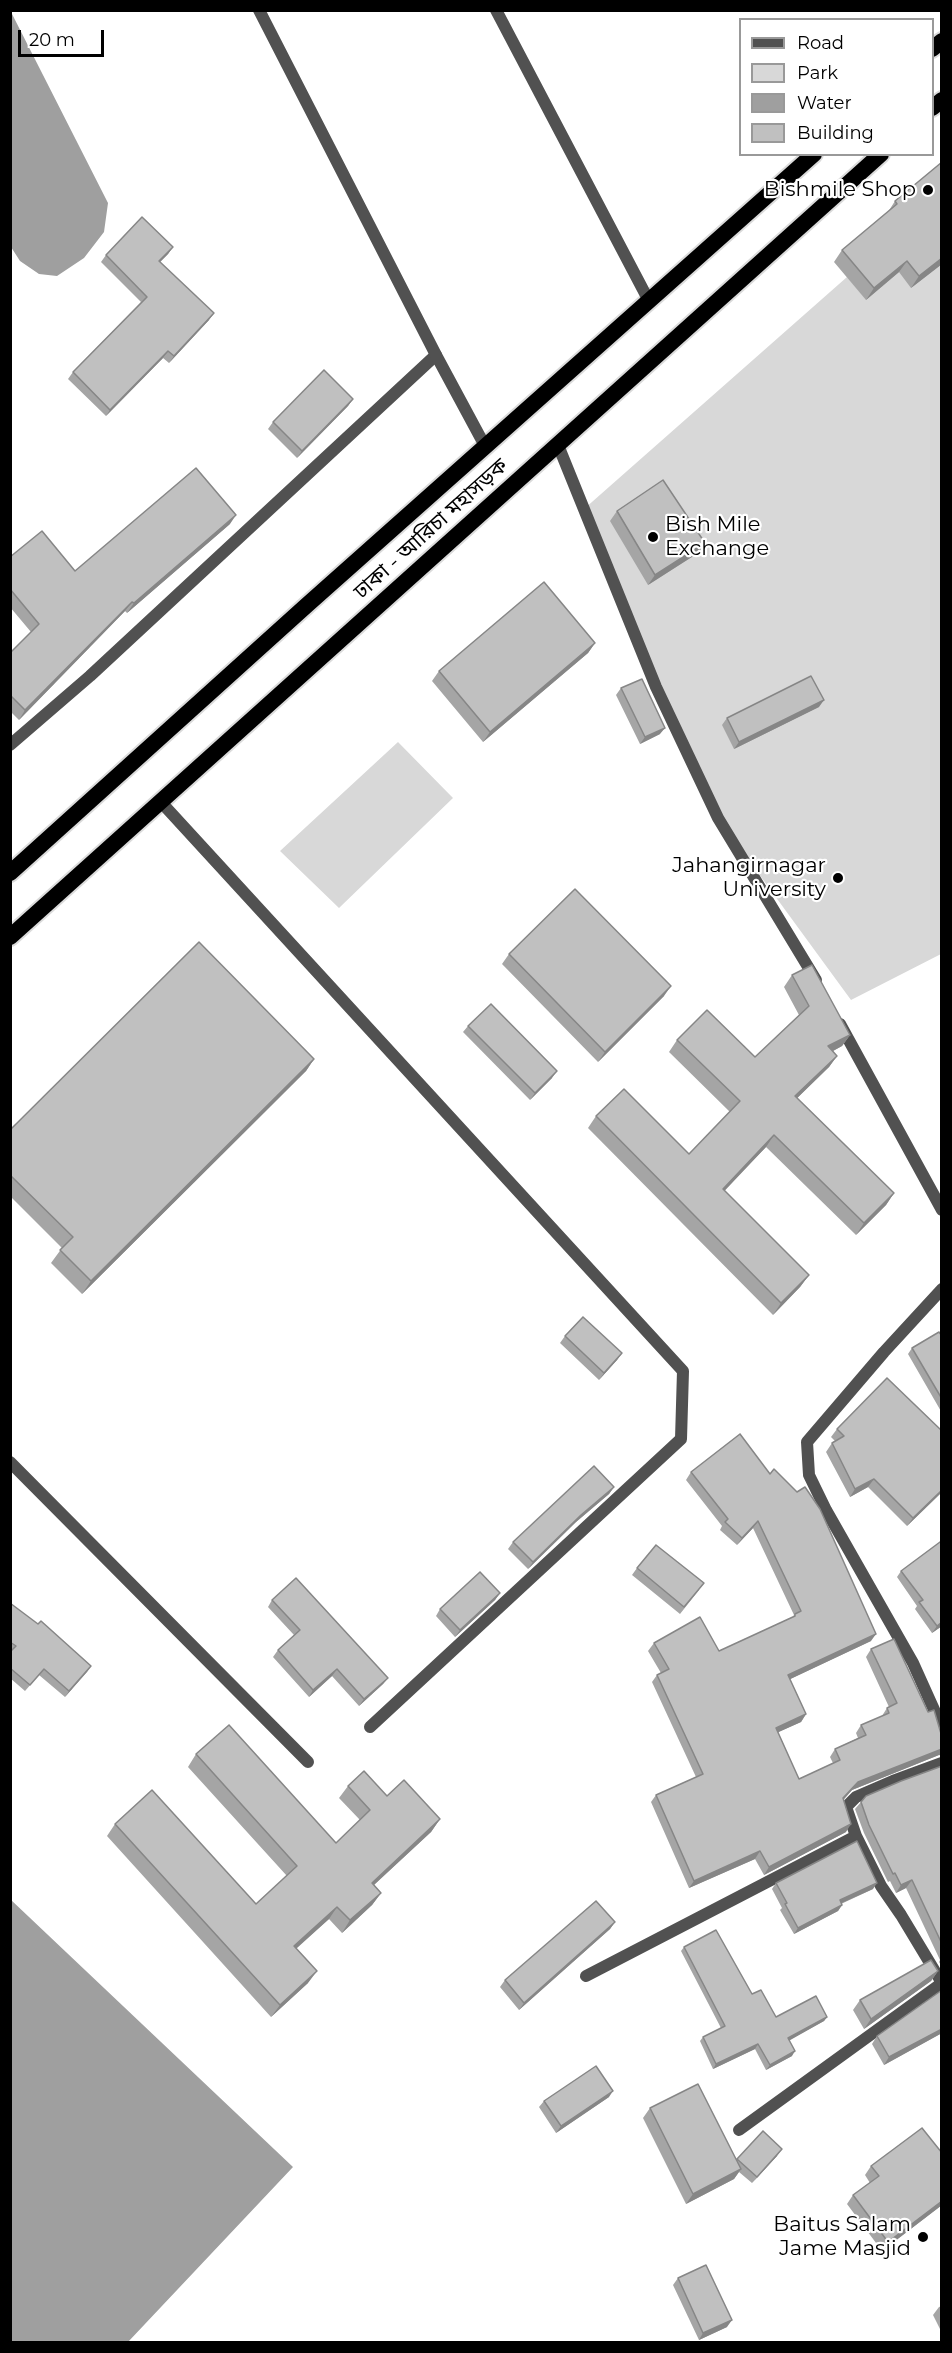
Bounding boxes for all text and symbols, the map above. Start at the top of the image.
scale bar [21,18,106,56]
legend [739,18,934,156]
text: 20 m [29,29,75,51]
text: Road [797,32,844,54]
text: Park [797,62,838,84]
text: Water [797,92,852,114]
text: Building [797,122,874,144]
place label: Bishmile Shop [764,177,916,203]
marker: Bishmile Shop [921,183,935,197]
street label: ঢাকা - আরিচা মহাসড়ক [349,453,513,605]
place label: Bish Mile Exchange [665,512,769,562]
marker: Bish Mile Exchange [646,530,660,544]
place label: Jahangirnagar University [672,853,826,903]
marker: Jahangirnagar University [831,871,845,885]
place label: Baitus Salam Jame Masjid [773,2212,911,2262]
marker: Baitus Salam Jame Masjid [916,2230,930,2244]

